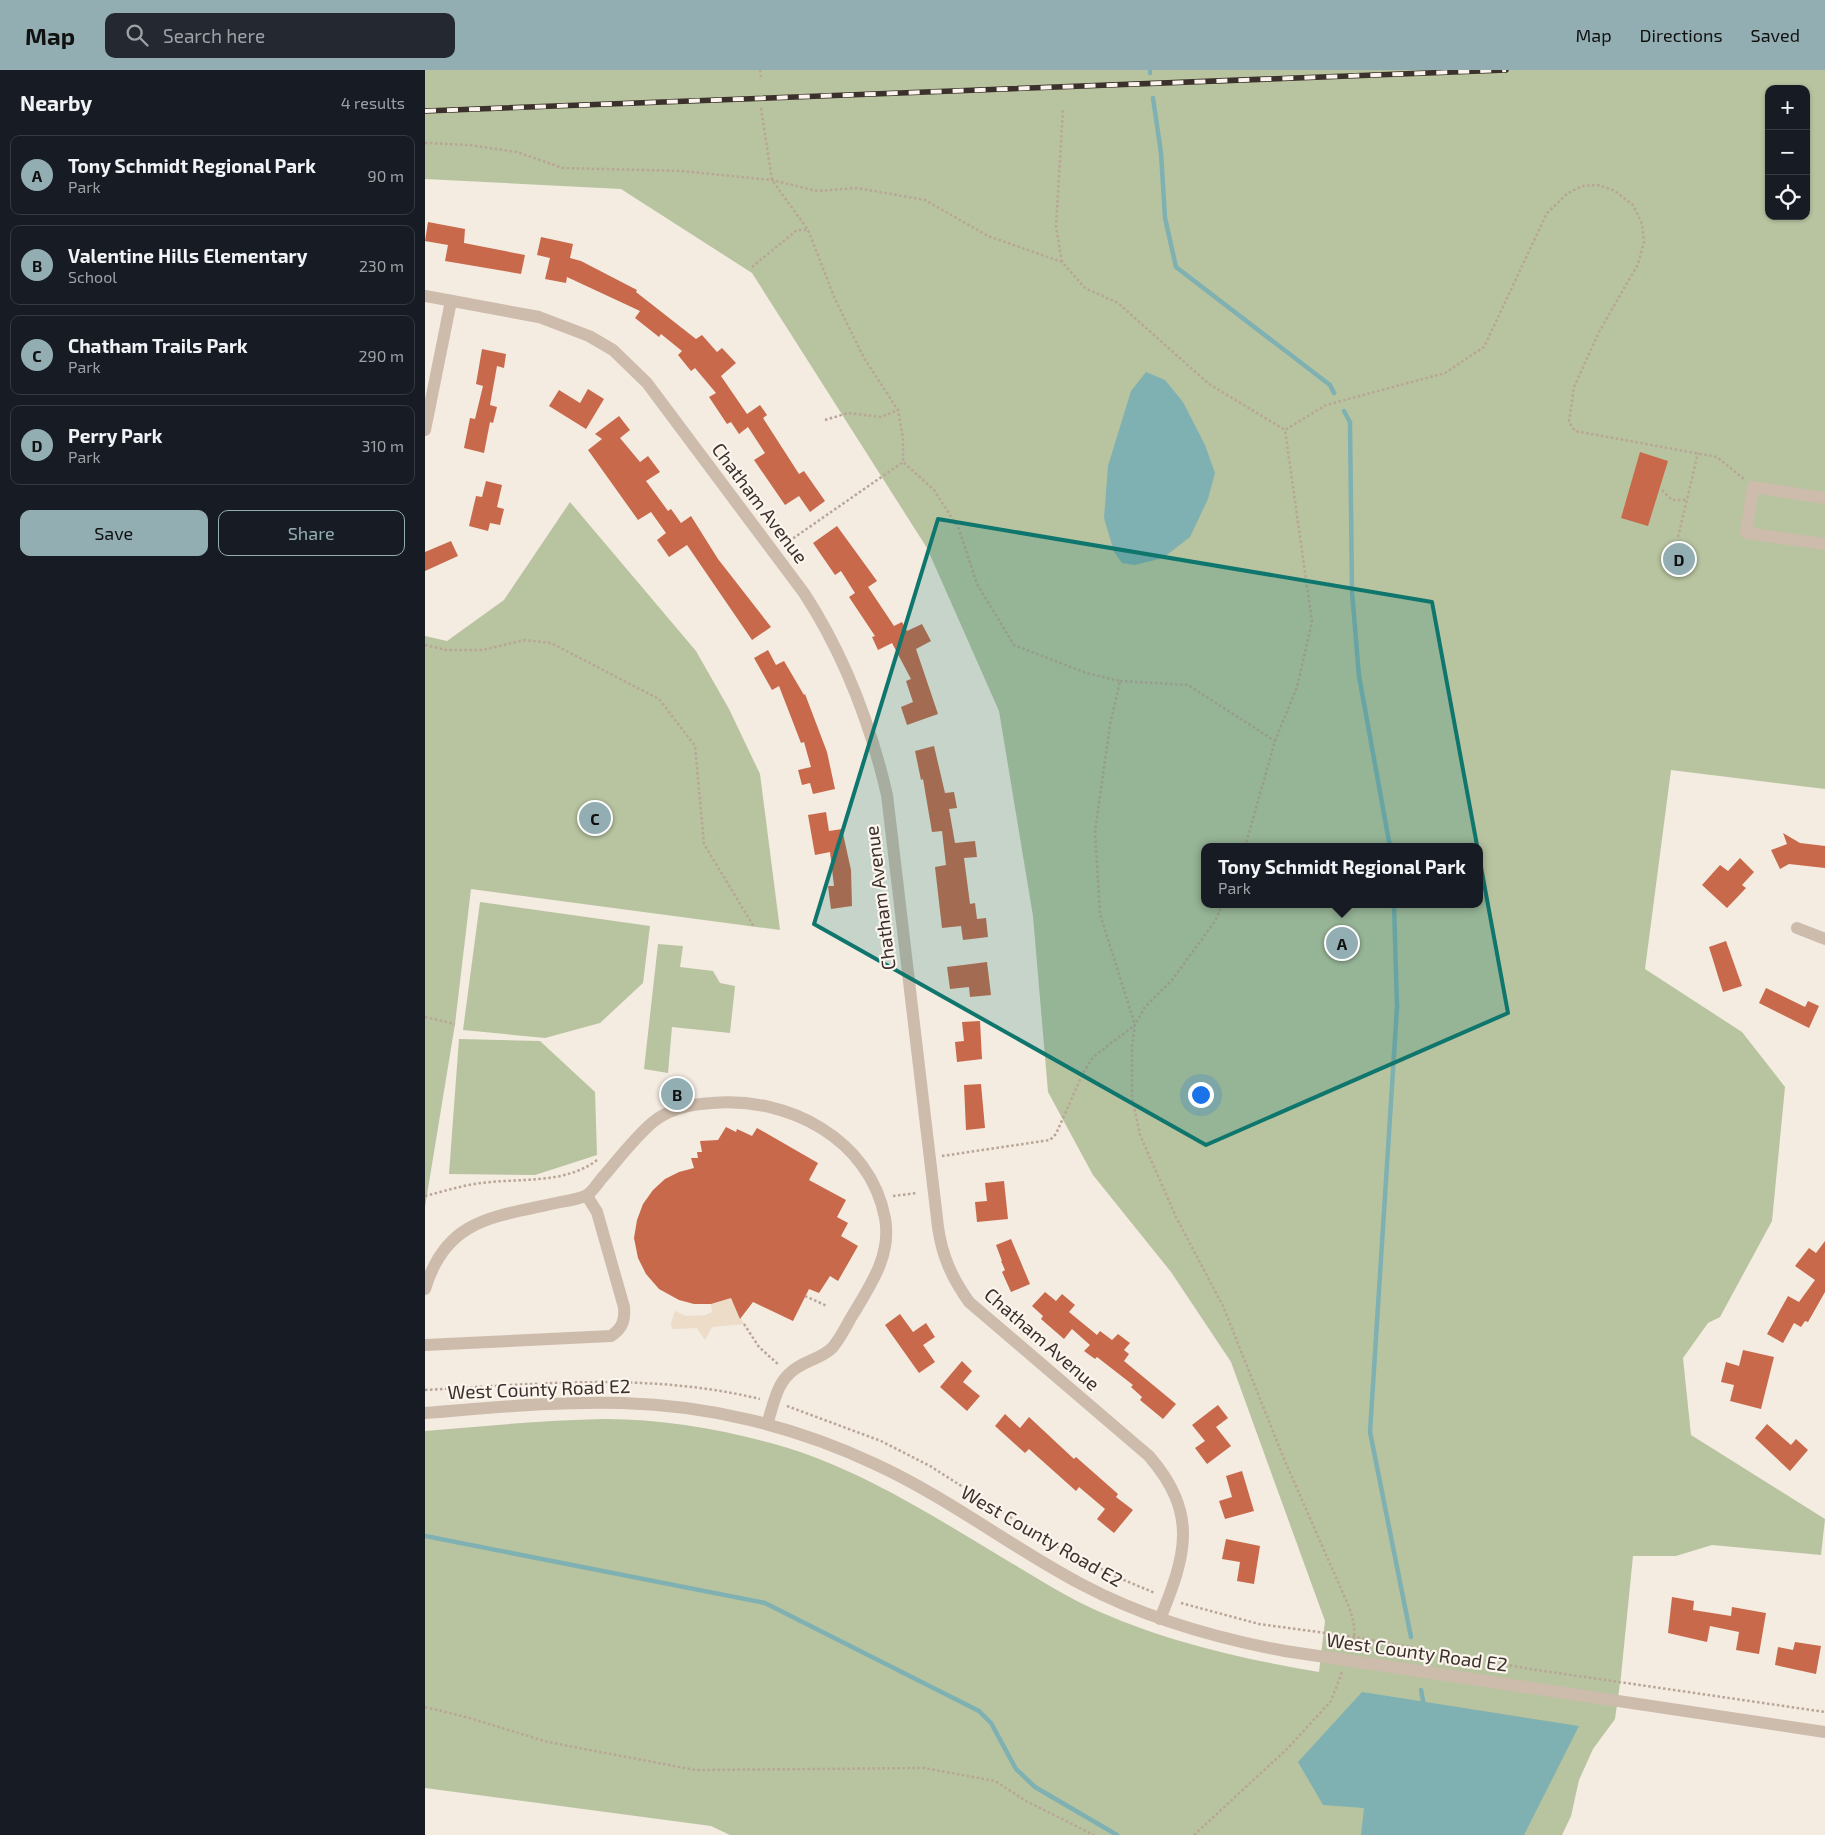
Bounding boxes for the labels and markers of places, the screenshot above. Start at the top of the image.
pin: D [1663,540,1695,578]
pin: C [579,799,611,837]
pin: A [1326,924,1358,962]
pin: B [661,1075,693,1113]

